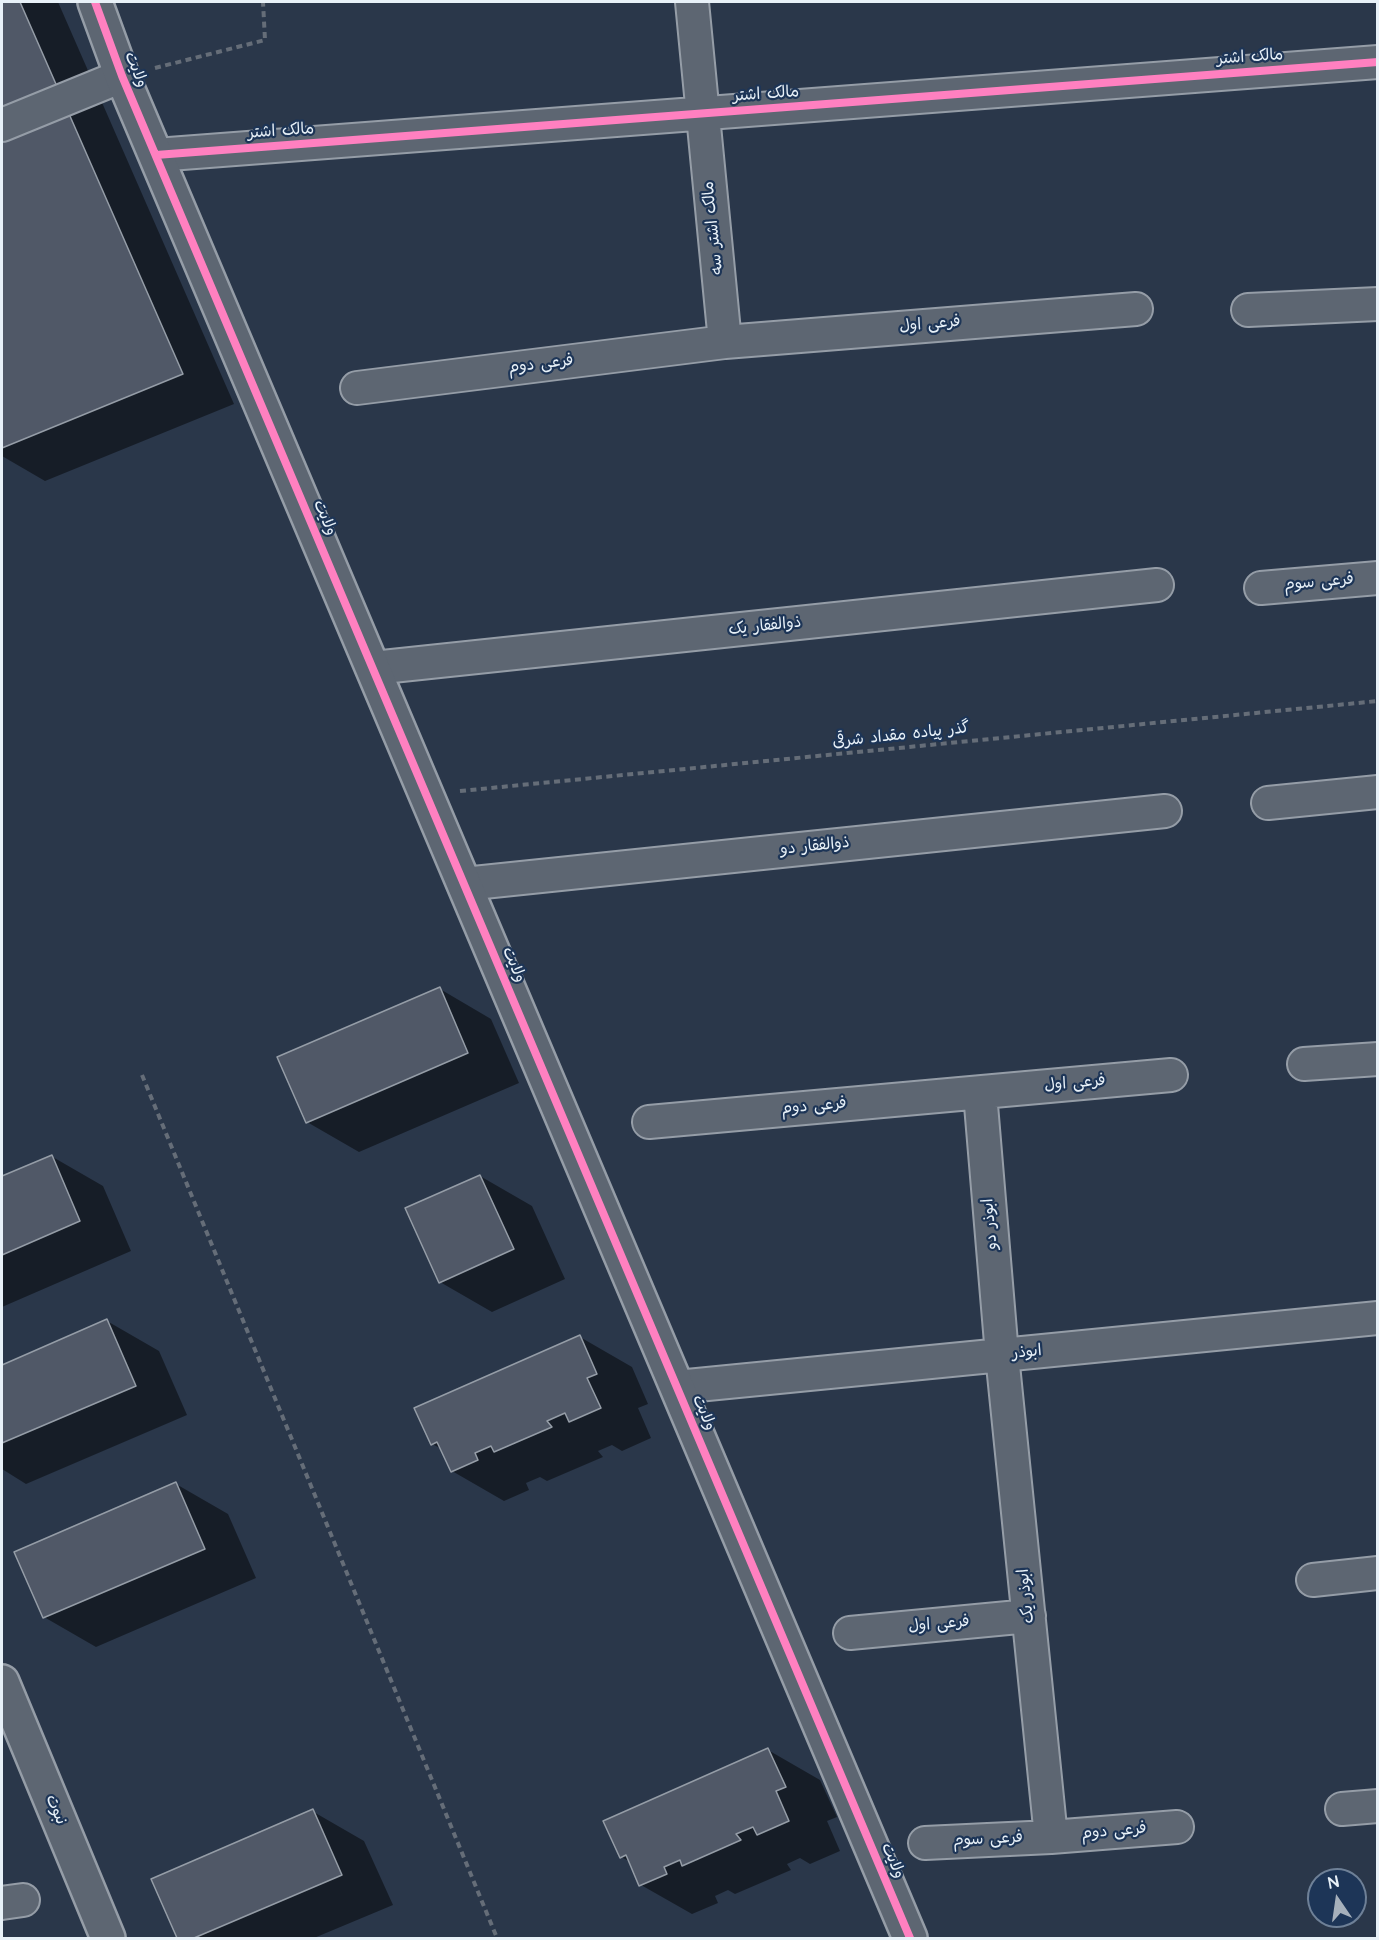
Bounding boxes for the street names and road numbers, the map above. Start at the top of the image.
street label: مالک اشتر [1216,46,1284,70]
street label: ولایت [119,49,151,91]
street label: مالک اشتر [732,83,800,107]
street label: مالک اشتر [247,120,315,144]
street label: مالک اشتر سه [700,180,728,276]
street label: فرعی اول [899,313,961,337]
street label: فرعی دوم [507,351,575,379]
street label: ولایت [308,497,340,539]
street label: فرعی سوم [1283,570,1355,596]
street label: ذوالفقار یک [728,614,802,640]
street label: گذر پیاده مقداد شرقی [832,719,970,753]
street label: ذوالفقار دو [779,834,851,860]
street label: ولایت [497,944,529,986]
street label: فرعی اول [1044,1072,1106,1096]
street label: فرعی دوم [781,1095,847,1119]
street label: ابوذر دو [979,1198,1003,1250]
street label: ابوذر [1011,1342,1043,1364]
street label: ولایت [687,1392,719,1434]
street label: ابوذر یک [1015,1568,1039,1624]
street label: فرعی اول [908,1613,970,1637]
street label: نبوت [40,1792,70,1828]
street label: فرعی دوم [1081,1820,1147,1844]
street label: فرعی سوم [953,1829,1023,1851]
street label: ولایت [876,1840,908,1882]

